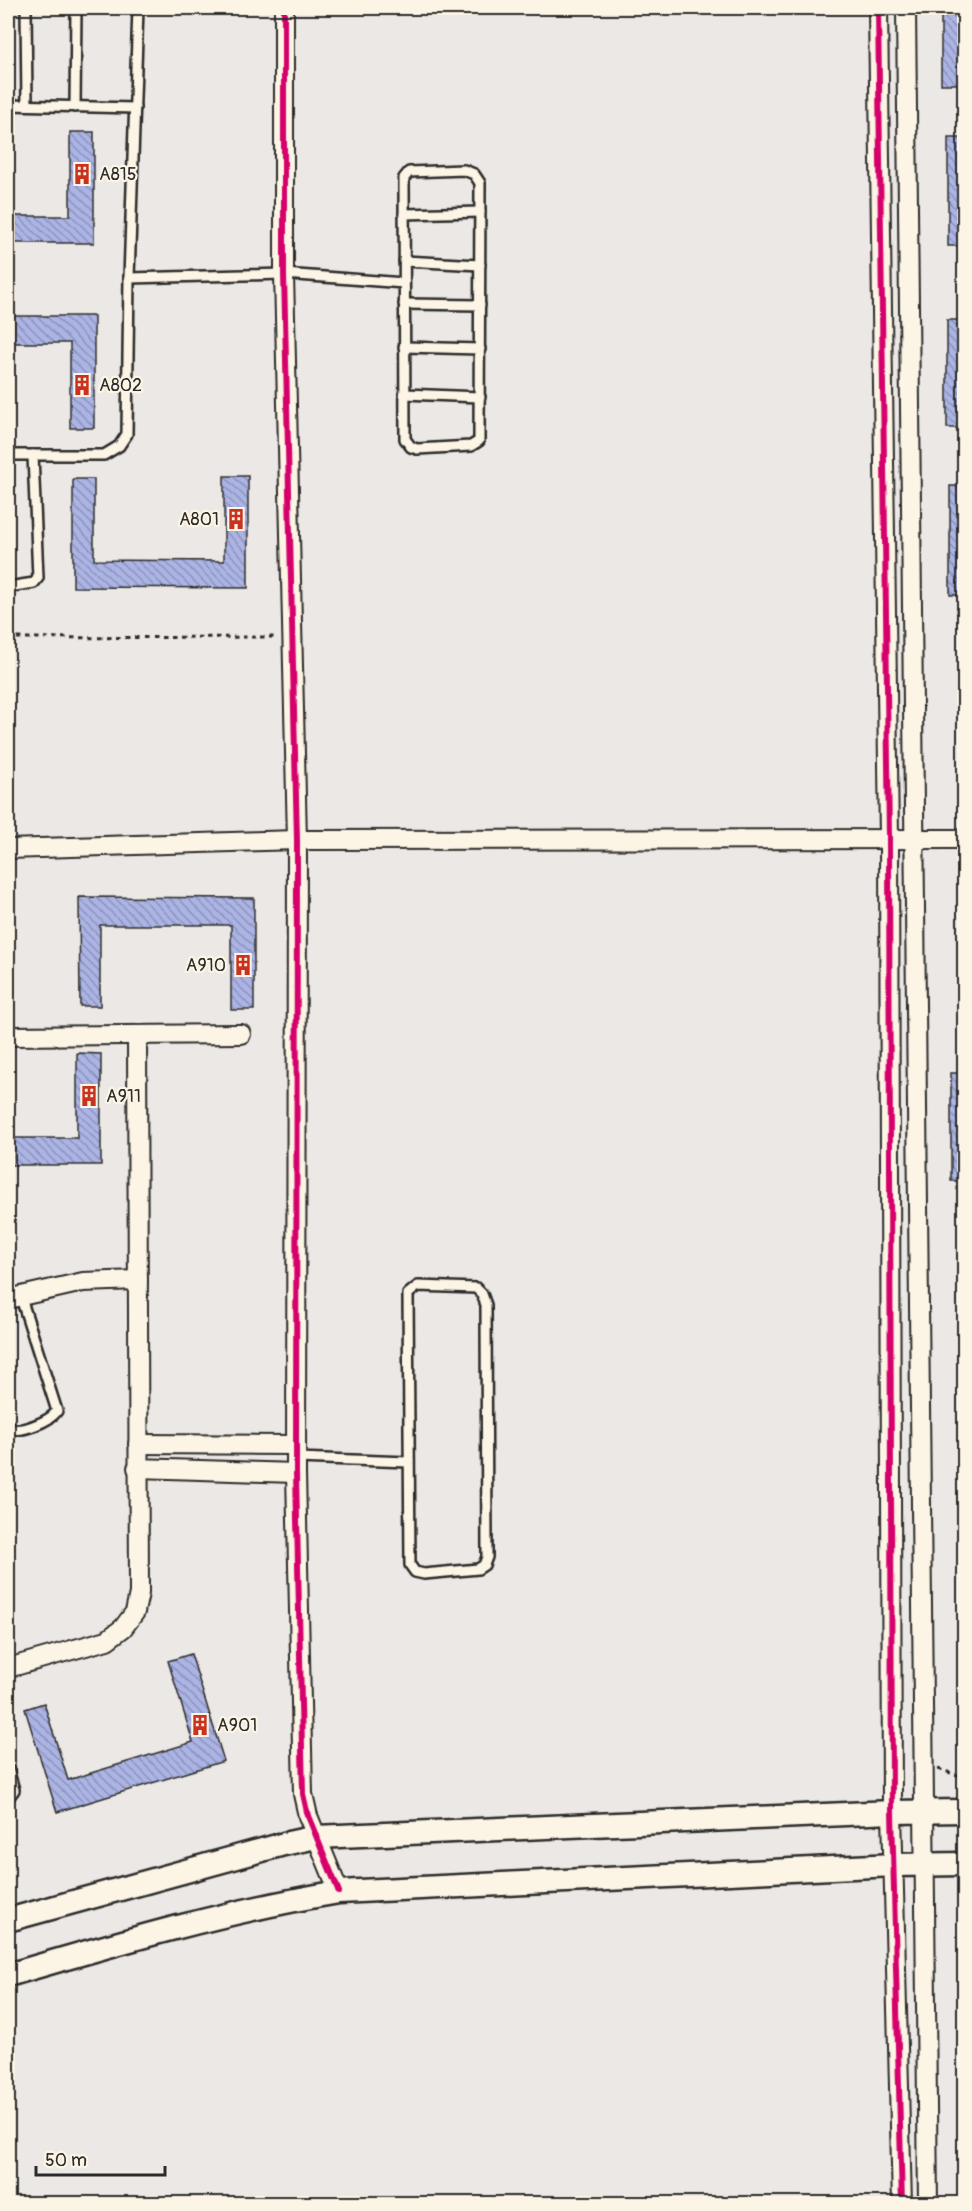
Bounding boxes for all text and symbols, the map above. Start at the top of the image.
building icon: A815 [70,162,94,186]
place label: A815 [99,163,137,186]
building icon: A802 [70,373,94,397]
place label: A802 [99,374,142,397]
building icon: A801 [224,507,248,531]
place label: A801 [179,508,219,531]
building icon: A910 [231,953,255,977]
place label: A910 [186,954,226,977]
building icon: A911 [77,1084,101,1108]
place label: A911 [106,1085,141,1108]
building icon: A901 [188,1713,212,1737]
place label: A901 [217,1714,257,1737]
scale bar [36,2139,165,2177]
text: 50 m [45,2149,87,2172]

